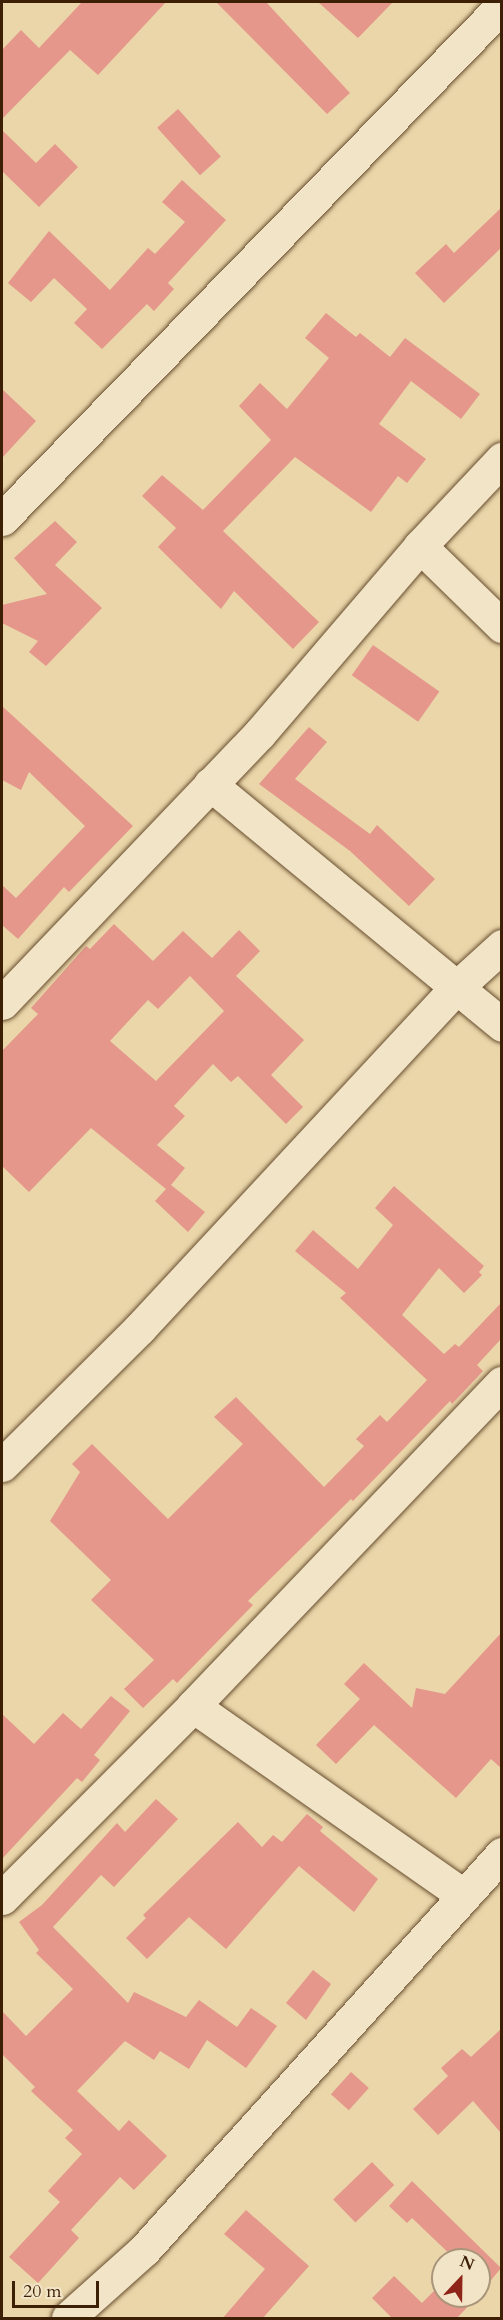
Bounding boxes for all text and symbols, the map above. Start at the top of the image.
north arrow [431,2248,491,2308]
text: N [456,2250,478,2276]
scale bar [15,2269,102,2307]
text: 20 m [23,2279,62,2304]

